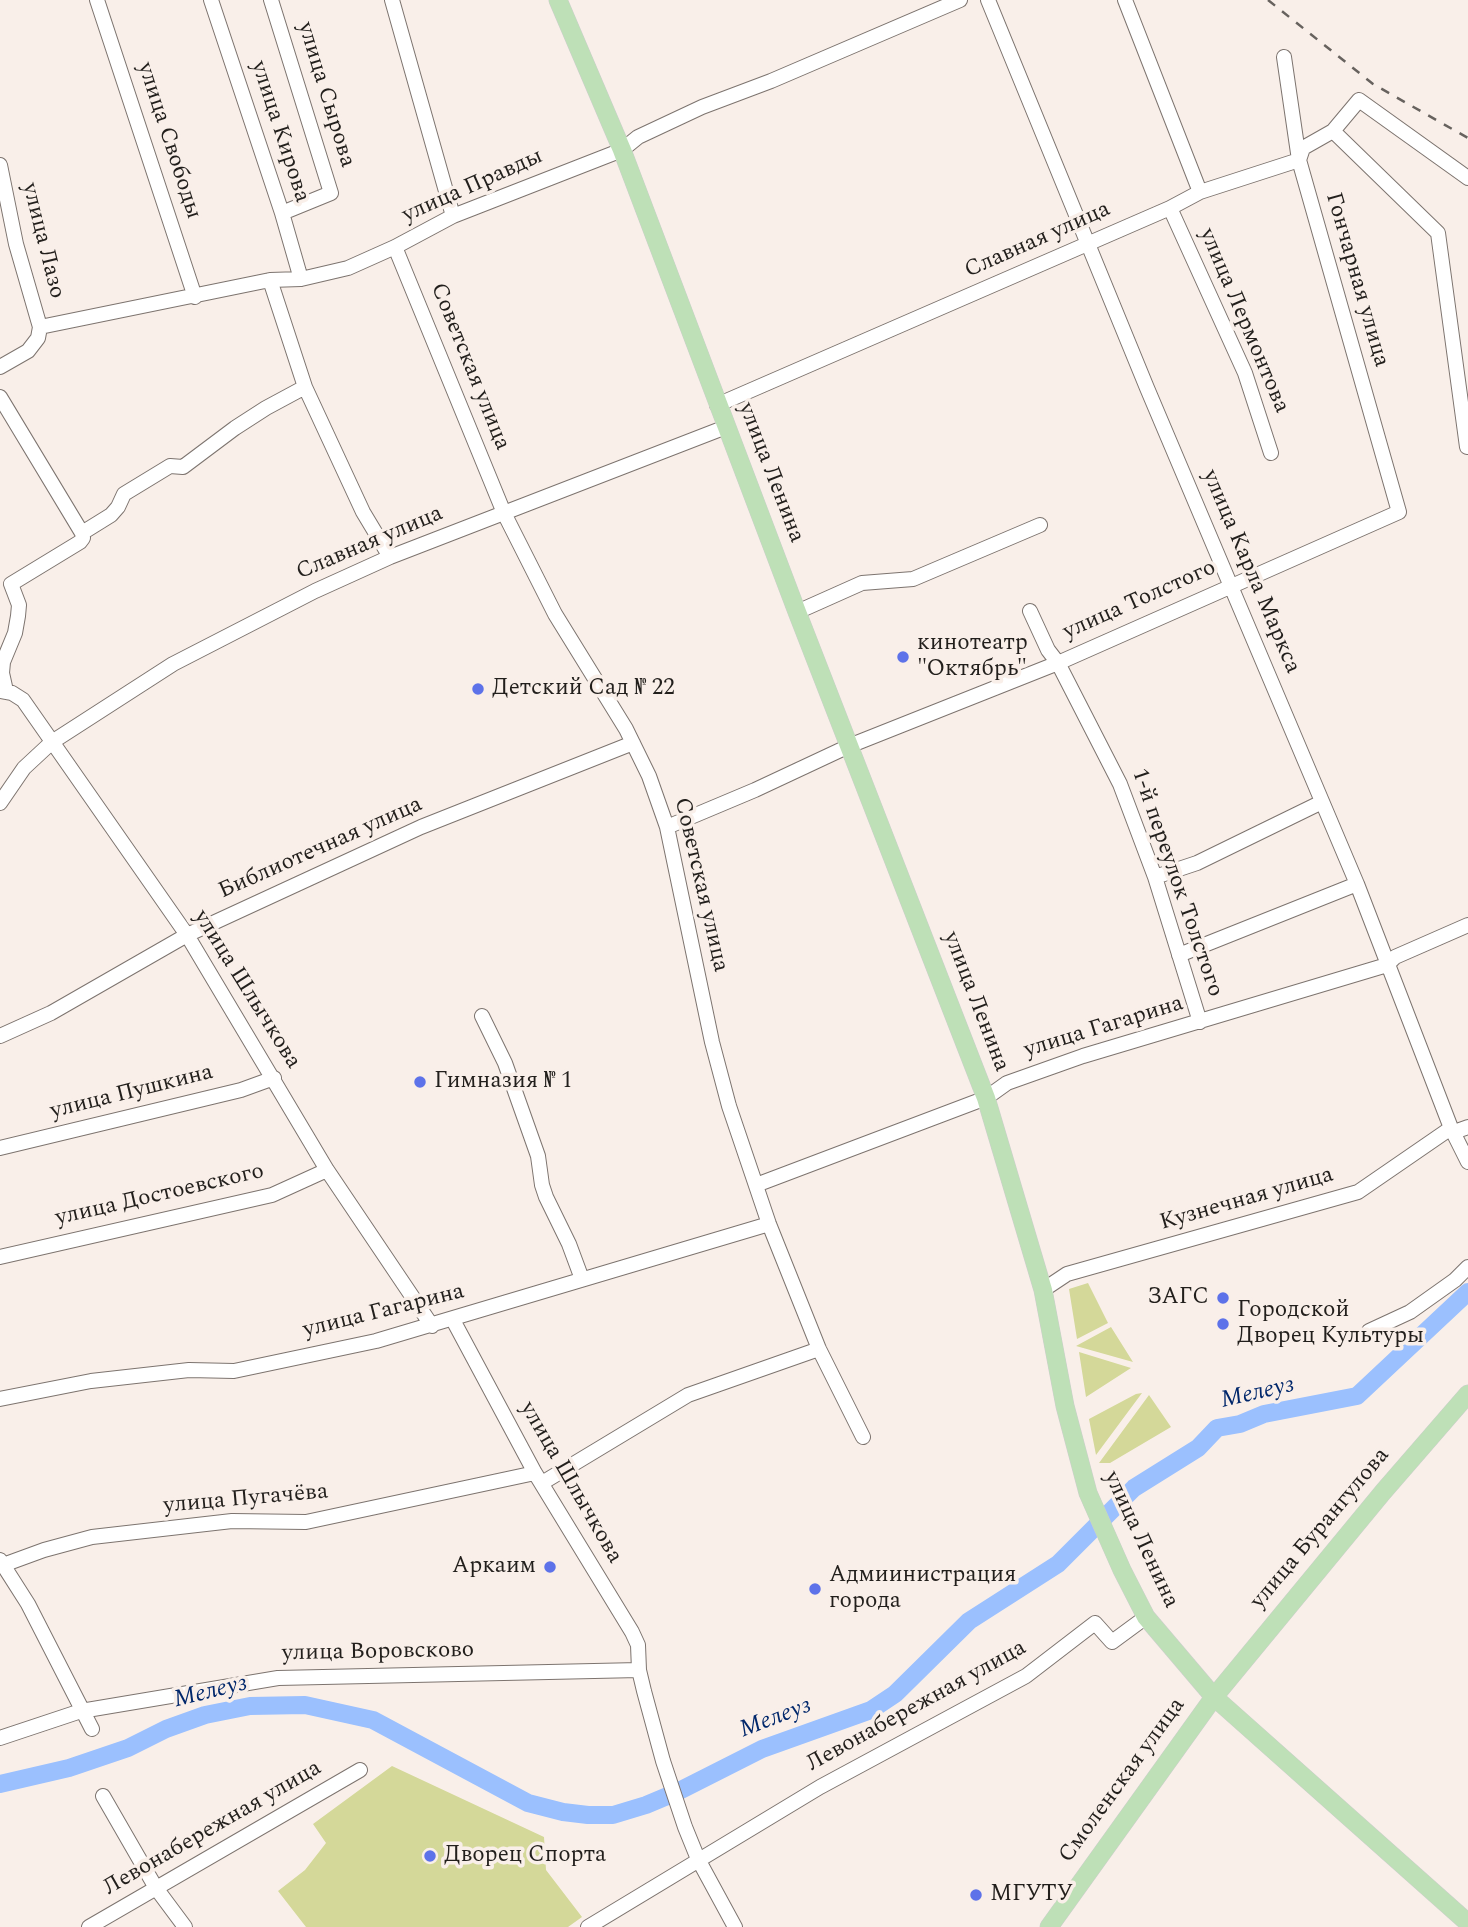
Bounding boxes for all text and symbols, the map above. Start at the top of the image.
street label: улица Сырова [290,19,360,171]
street label: улица Кирова [243,58,315,206]
street label: улица Свободы [130,59,206,223]
street label: улица Правды [398,144,548,230]
street label: улица Лазо [14,180,70,302]
street label: Гончарная улица [1318,190,1394,370]
street label: Славная улица [961,197,1115,285]
street label: улица Лермонтова [1192,225,1294,417]
street label: Советская улица [423,279,515,455]
street label: улица Ленина [731,399,809,547]
street label: улица Карла Маркса [1195,466,1305,678]
street label: Славная улица [293,501,447,587]
street label: улица Толстого [1059,555,1221,647]
place label: кинотеатр "Октябрь" [917,630,1028,684]
marker: кинотеатр "Октябрь" [895,649,911,665]
place label: Детский Сад № 22 [492,675,675,703]
marker: Детский Сад № 22 [470,681,486,697]
street label: 1-й переулок Толстого [1124,765,1228,1001]
street label: Библиотечная улица [215,792,427,906]
street label: Советская улица [667,795,733,975]
street label: улица Шлычкова [186,905,306,1075]
street label: улица Ленина [936,928,1014,1076]
street label: улица Гагарина [1021,991,1187,1065]
street label: улица Пушкина [48,1059,216,1127]
place label: Гимназия № 1 [434,1068,573,1096]
marker: Гимназия № 1 [412,1074,428,1090]
street label: улица Достоевского [53,1159,267,1233]
street label: Кузнечная улица [1157,1162,1337,1238]
street label: улица Гагарина [301,1279,467,1345]
place label: ЗАГС [1147,1284,1209,1312]
marker: ЗАГС [1215,1290,1231,1306]
place label: Городской Дворец Культуры [1237,1297,1424,1351]
marker: Городской Дворец Культуры [1215,1316,1231,1332]
water label: Мелеуз [1218,1372,1298,1416]
street label: улица Шлычкова [513,1397,627,1569]
street label: улица Бурангулова [1246,1443,1396,1615]
street label: улица Ленина [1096,1467,1184,1613]
street label: улица Пугачёва [162,1479,330,1521]
place label: Аркаим [452,1553,536,1581]
marker: Аркаим [542,1559,558,1575]
place label: Адмиинистрация города [829,1562,1016,1616]
marker: Адмиинистрация города [807,1581,823,1597]
street label: Левонабережная улица [802,1635,1032,1779]
street label: улица Воровсково [282,1638,474,1668]
water label: Мелеуз [171,1670,251,1716]
water label: Мелеуз [736,1692,816,1746]
street label: Смоленская улица [1054,1693,1192,1869]
street label: Левонабережная улица [99,1755,327,1903]
place label: Дворец Спорта [444,1842,606,1870]
marker: Дворец Спорта [422,1848,438,1864]
place label: МГУТУ [990,1881,1073,1909]
marker: МГУТУ [968,1887,984,1903]

